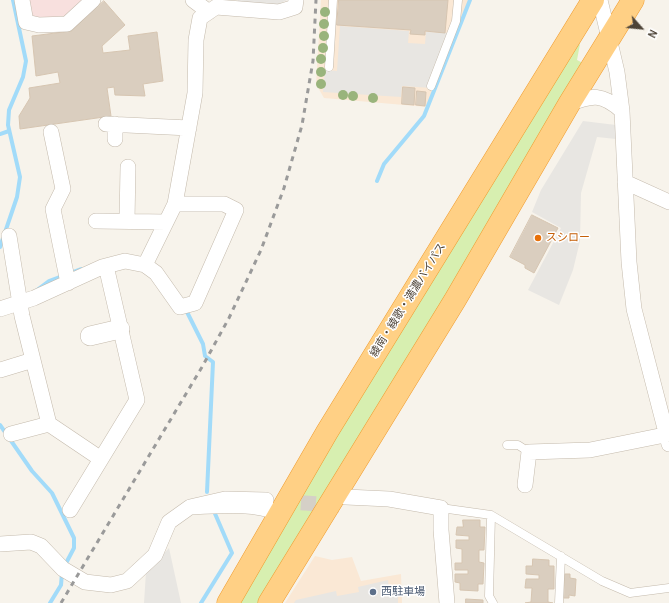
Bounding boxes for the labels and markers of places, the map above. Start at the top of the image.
place label: スシロー [546,231,590,245]
marker: スシロー [533,233,543,243]
place label: 西駐車場 [381,585,425,599]
marker: 西駐車場 [368,587,378,597]

